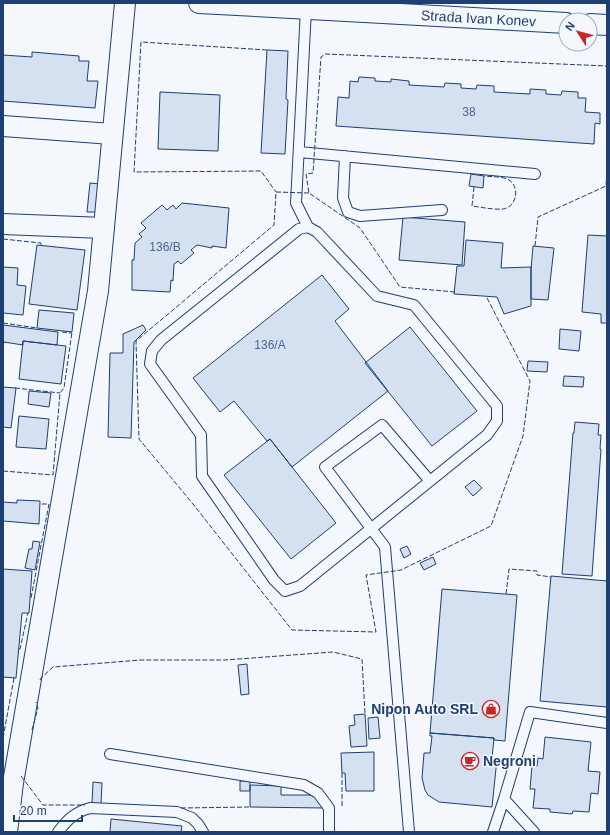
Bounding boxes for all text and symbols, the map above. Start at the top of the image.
street label: Strada Ivan Konev [421,7,537,29]
north arrow [558,12,598,52]
text: N [563,19,577,33]
house number: 38 [462,105,476,119]
house number: 136/B [149,240,181,254]
house number: 136/A [254,338,286,352]
shop icon: Nipon Auto SRL [481,699,501,719]
place label: Nipon Auto SRL [371,701,478,717]
cafe icon: Negroni [460,751,480,771]
place label: Negroni [483,753,536,769]
scale bar [14,797,82,823]
text: 20 m [20,804,47,818]

